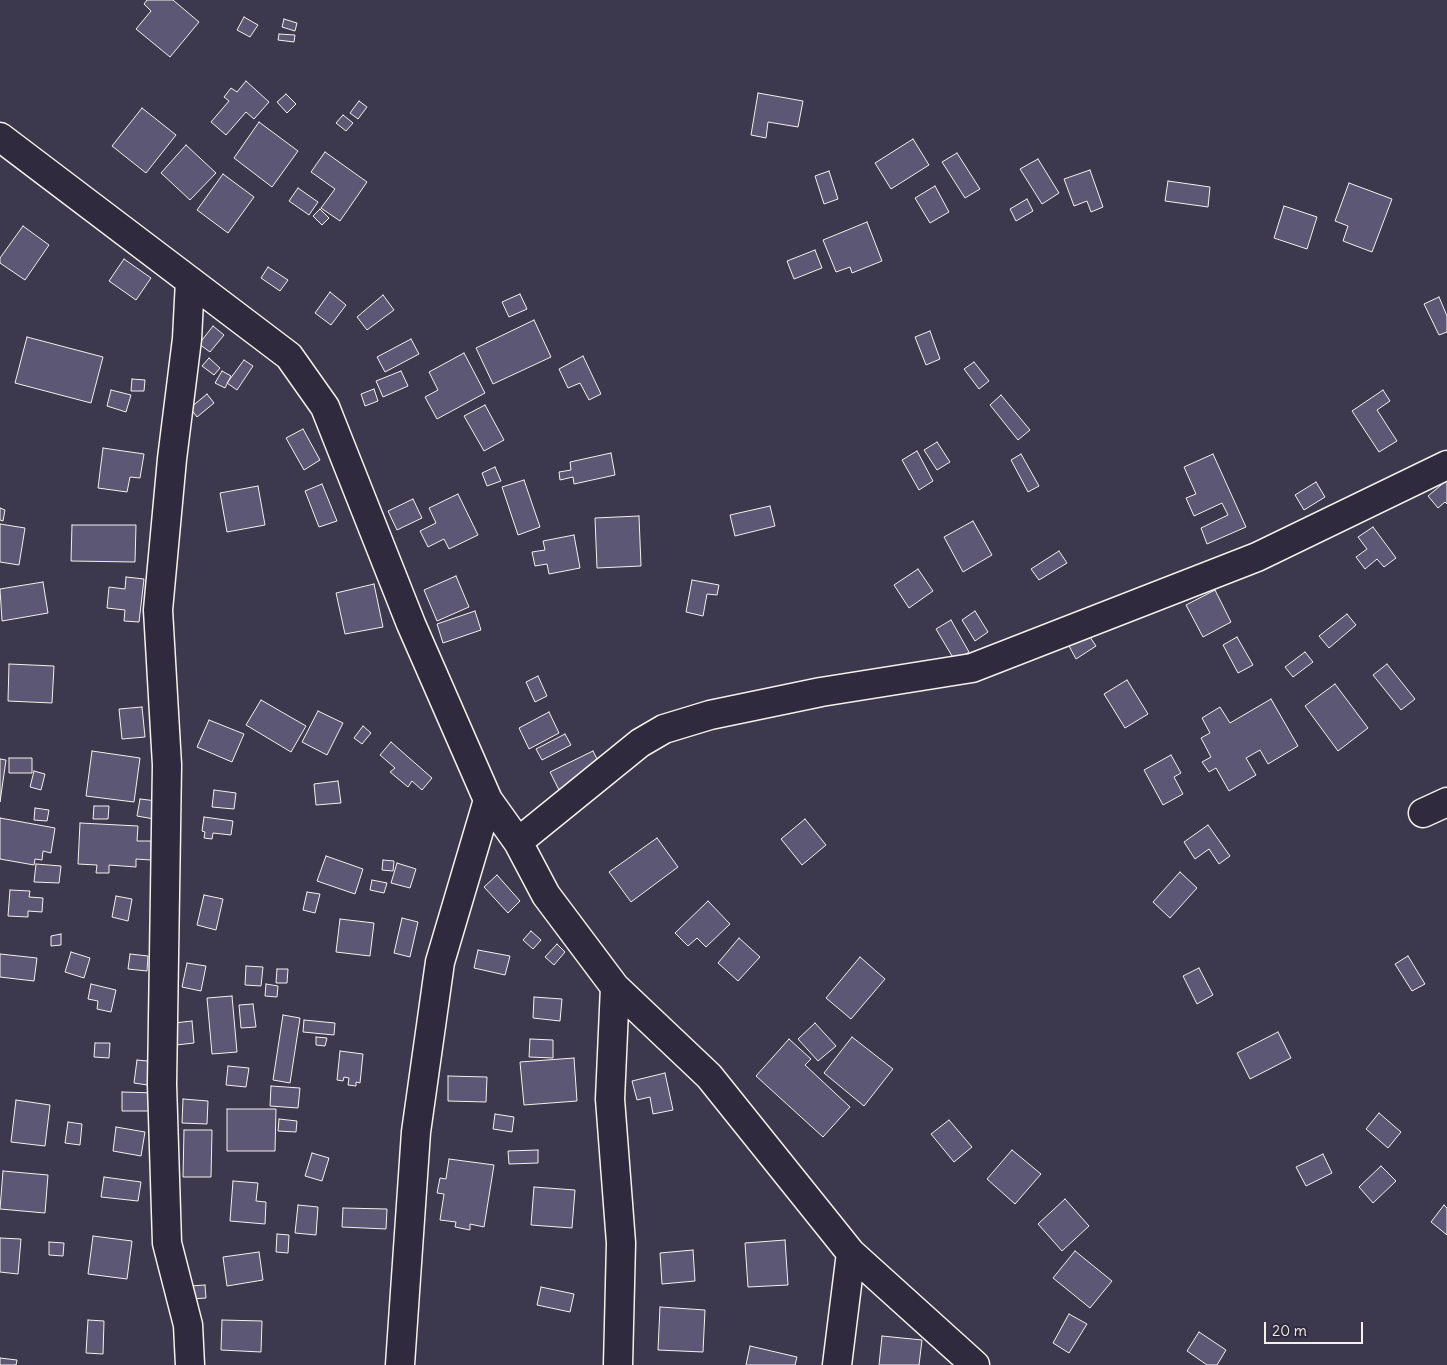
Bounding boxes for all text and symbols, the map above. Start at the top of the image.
scale bar [1267,1312,1366,1344]
text: 20 m [1272,1321,1307,1340]

